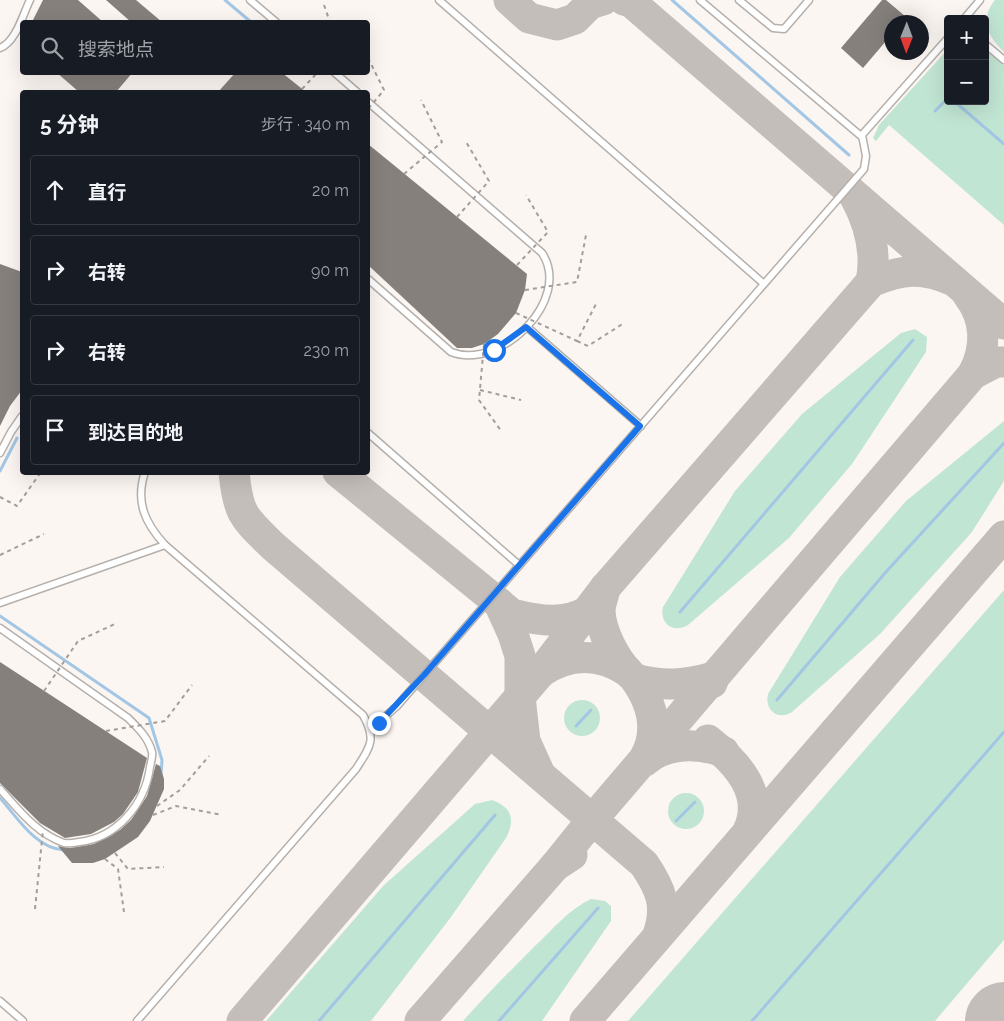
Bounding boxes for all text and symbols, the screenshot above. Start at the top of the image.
north arrow [884,15,929,60]
map controls [944,15,989,105]
button: + [944,15,989,60]
search box [20,20,370,75]
icon: search [38,34,66,62]
text: 搜索地点 [78,38,154,60]
button: − [944,60,989,105]
text: 5 分钟 [40,112,99,137]
text: 步行 · 340 m [261,115,350,134]
icon: ahead [41,176,69,204]
text: 直行 [88,181,126,203]
text: 20 m [312,181,349,200]
icon: right [41,256,69,284]
text: 右转 [88,261,126,283]
text: 90 m [311,261,349,280]
icon: right [41,336,69,364]
route start [483,339,506,362]
text: 右转 [88,341,126,363]
text: 230 m [304,341,349,360]
icon: arrive [41,416,69,444]
text: 到达目的地 [88,421,183,443]
route end [368,712,391,735]

